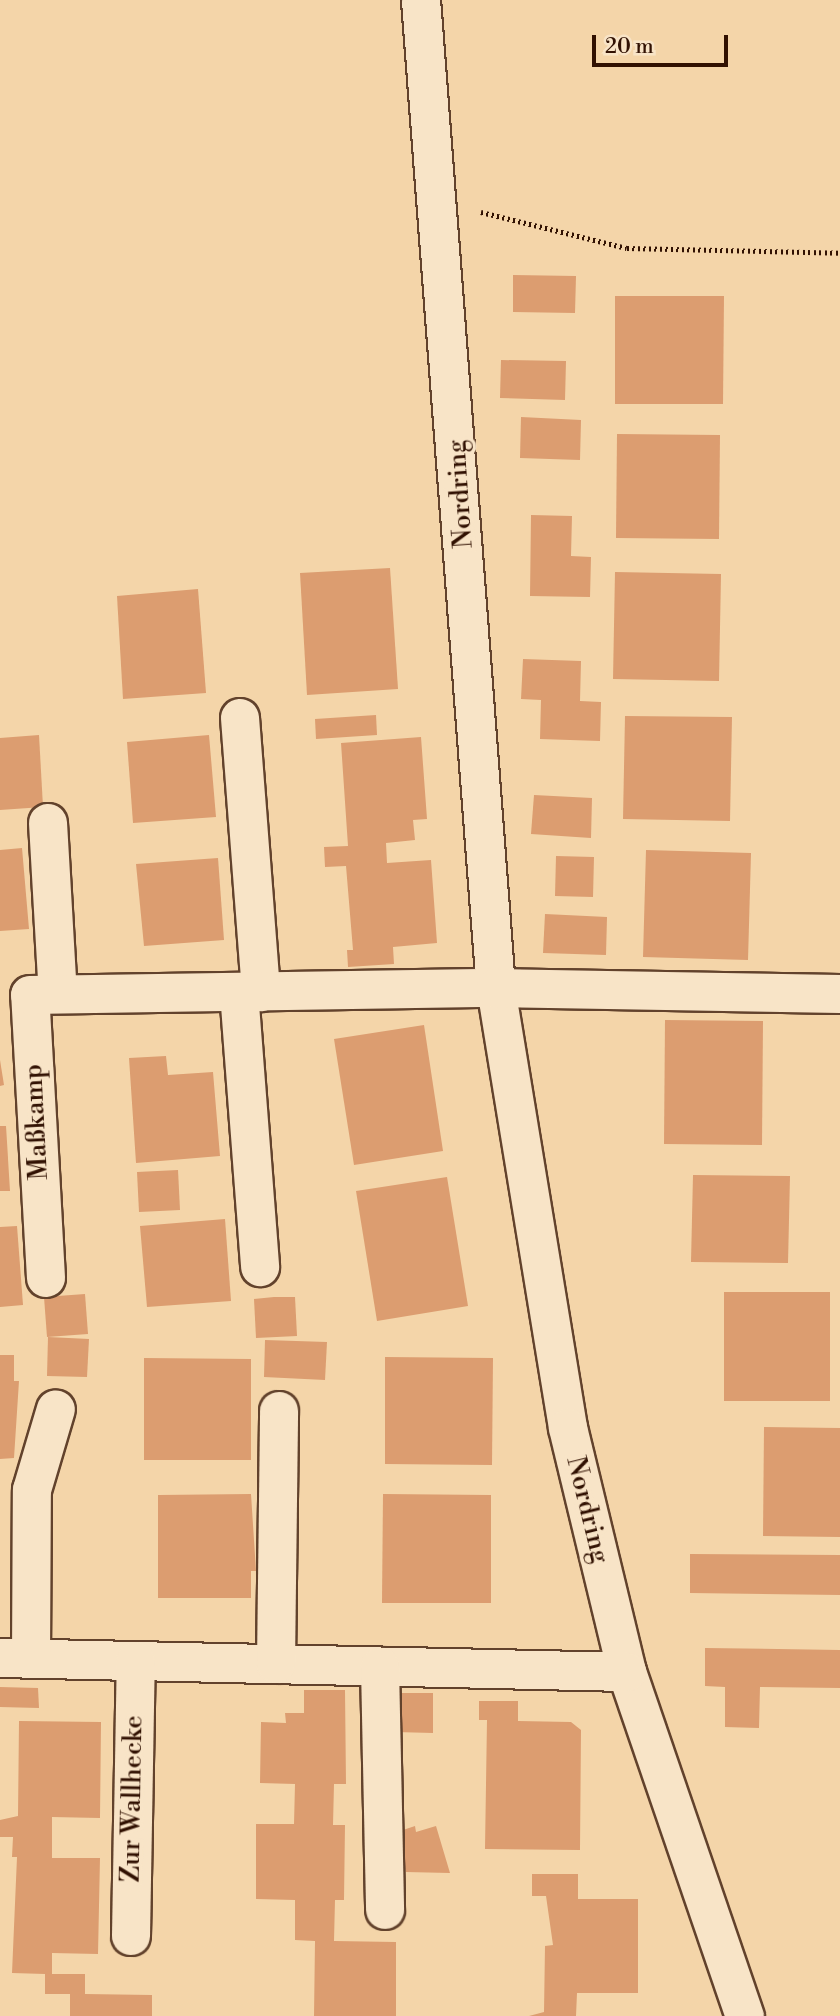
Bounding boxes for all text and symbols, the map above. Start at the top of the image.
scale bar [595,21,732,65]
text: 20 m [605,34,654,60]
street label: Nordring [442,439,480,549]
street label: Maßkamp [18,1063,56,1181]
street label: Nordring [559,1453,615,1567]
street label: Zur Wallhecke [116,1715,150,1883]

